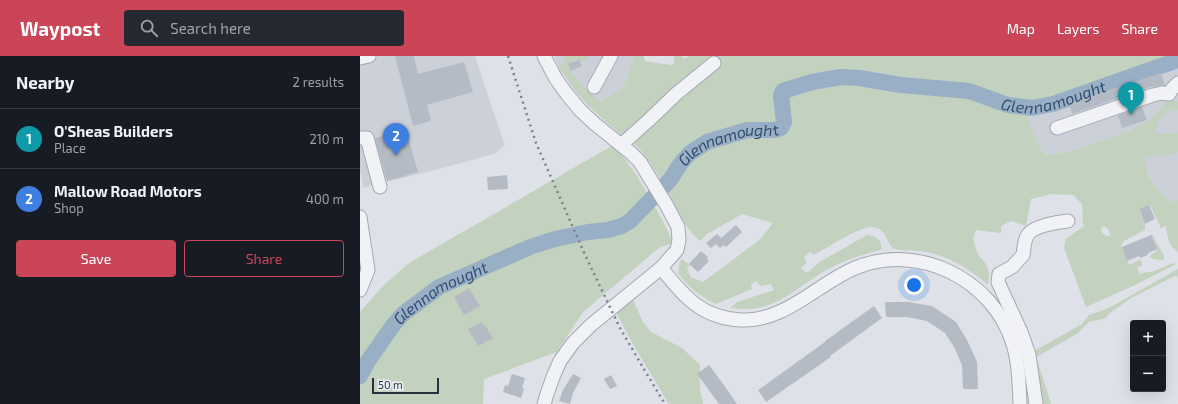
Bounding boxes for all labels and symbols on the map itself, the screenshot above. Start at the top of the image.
water label: Glennamought [999,76,1109,117]
pin: 1 [1118,82,1144,115]
water label: Glennamought [673,119,782,169]
pin: 2 [383,123,409,156]
water label: Glennamought [389,257,491,328]
your location [904,275,924,295]
scale bar [372,376,439,395]

